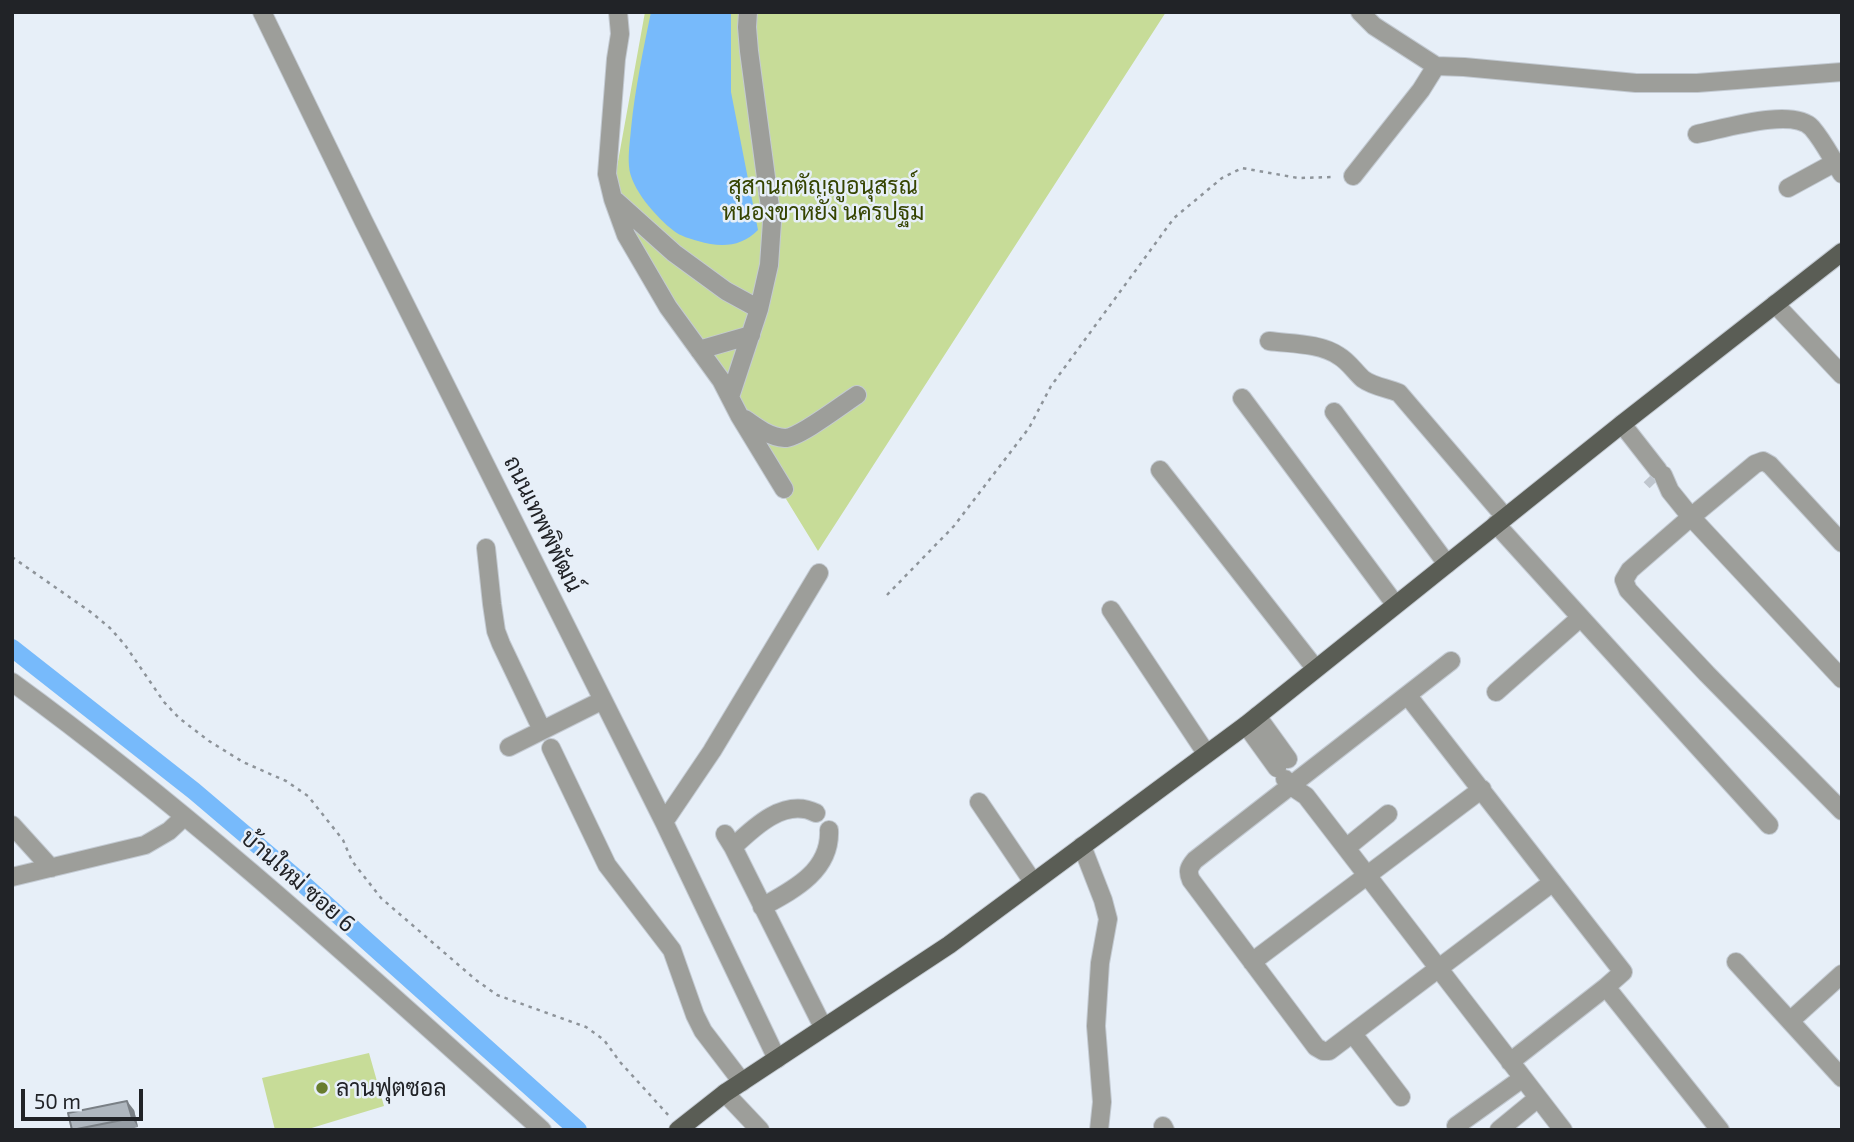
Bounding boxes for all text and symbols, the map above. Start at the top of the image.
park label: สุสานกตัญญูอนุสรณ์ หนองขาหยั่ง นครปฐม [722,172,924,226]
street label: ถนนเทพพิพัฒน์ [498,451,588,597]
street label: บ้านใหม่ ซอย 6 [235,824,361,938]
place label: ลานฟุตซอล [336,1074,447,1102]
scale bar [24,1076,147,1120]
marker: ลานฟุตซอล [314,1080,330,1096]
text: 50 m [34,1088,81,1113]

